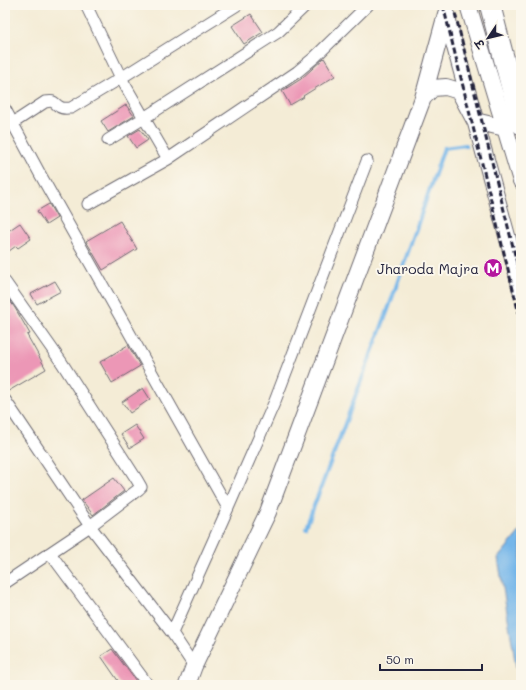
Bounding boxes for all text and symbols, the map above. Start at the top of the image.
north arrow [468,18,508,58]
text: उ [470,35,488,52]
metro station icon: Jharoda Majra [482,257,504,279]
place label: Jharoda Majra [377,259,479,278]
scale bar [380,646,482,672]
text: 50 m [386,651,414,667]

